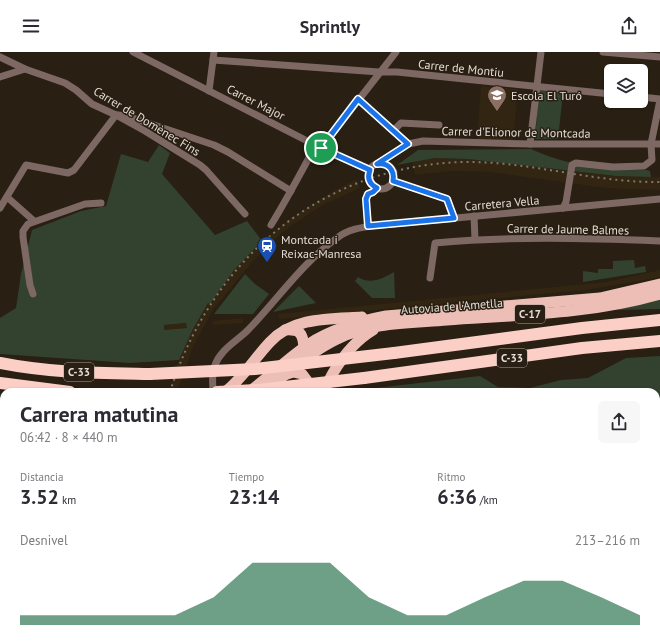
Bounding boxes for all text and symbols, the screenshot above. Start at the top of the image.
icon: menu [20,15,42,37]
text: Sprintly [300,15,360,38]
icon: share [618,15,640,37]
street label: Carrer de Montiu [417,56,505,80]
map controls [604,64,648,108]
button: layers [604,64,648,108]
street label: Carrer Major [224,81,288,123]
street label: Carrer de Domènec Fins [91,83,203,159]
school or university icon: Escola El Turó [486,84,508,112]
place label: Escola El Turó [511,88,582,103]
street label: Carrer d'Elionor de Montcada [441,123,591,141]
pin [304,131,338,165]
icon: arrive [310,137,332,159]
street label: Carretera Vella [464,192,540,214]
street label: Carrer de Jaume Balmes [507,220,629,238]
place label: Montcada i Reixac-Manresa [281,232,361,261]
station icon: Montcada i Reixac-Manresa [256,235,278,263]
street label: Autovia de l'Ametlla [401,295,504,317]
road number: C-17 [515,305,545,323]
road number: C-33 [497,349,527,367]
road number: C-33 [64,363,94,381]
text: Carrera matutina [20,400,178,428]
button: share [598,401,640,443]
text: 06:42 · 8 × 440 m [20,429,117,446]
text: Distancia [20,470,63,484]
text: Tiempo [229,470,264,484]
text: Ritmo [437,470,465,484]
text: 3.52 [20,484,59,510]
text: 23:14 [229,484,279,510]
text: 6:36 [437,484,477,510]
text: km [59,493,76,507]
text: /km [477,493,498,507]
text: Desnivel [20,532,68,549]
text: 213–216 m [575,532,640,549]

